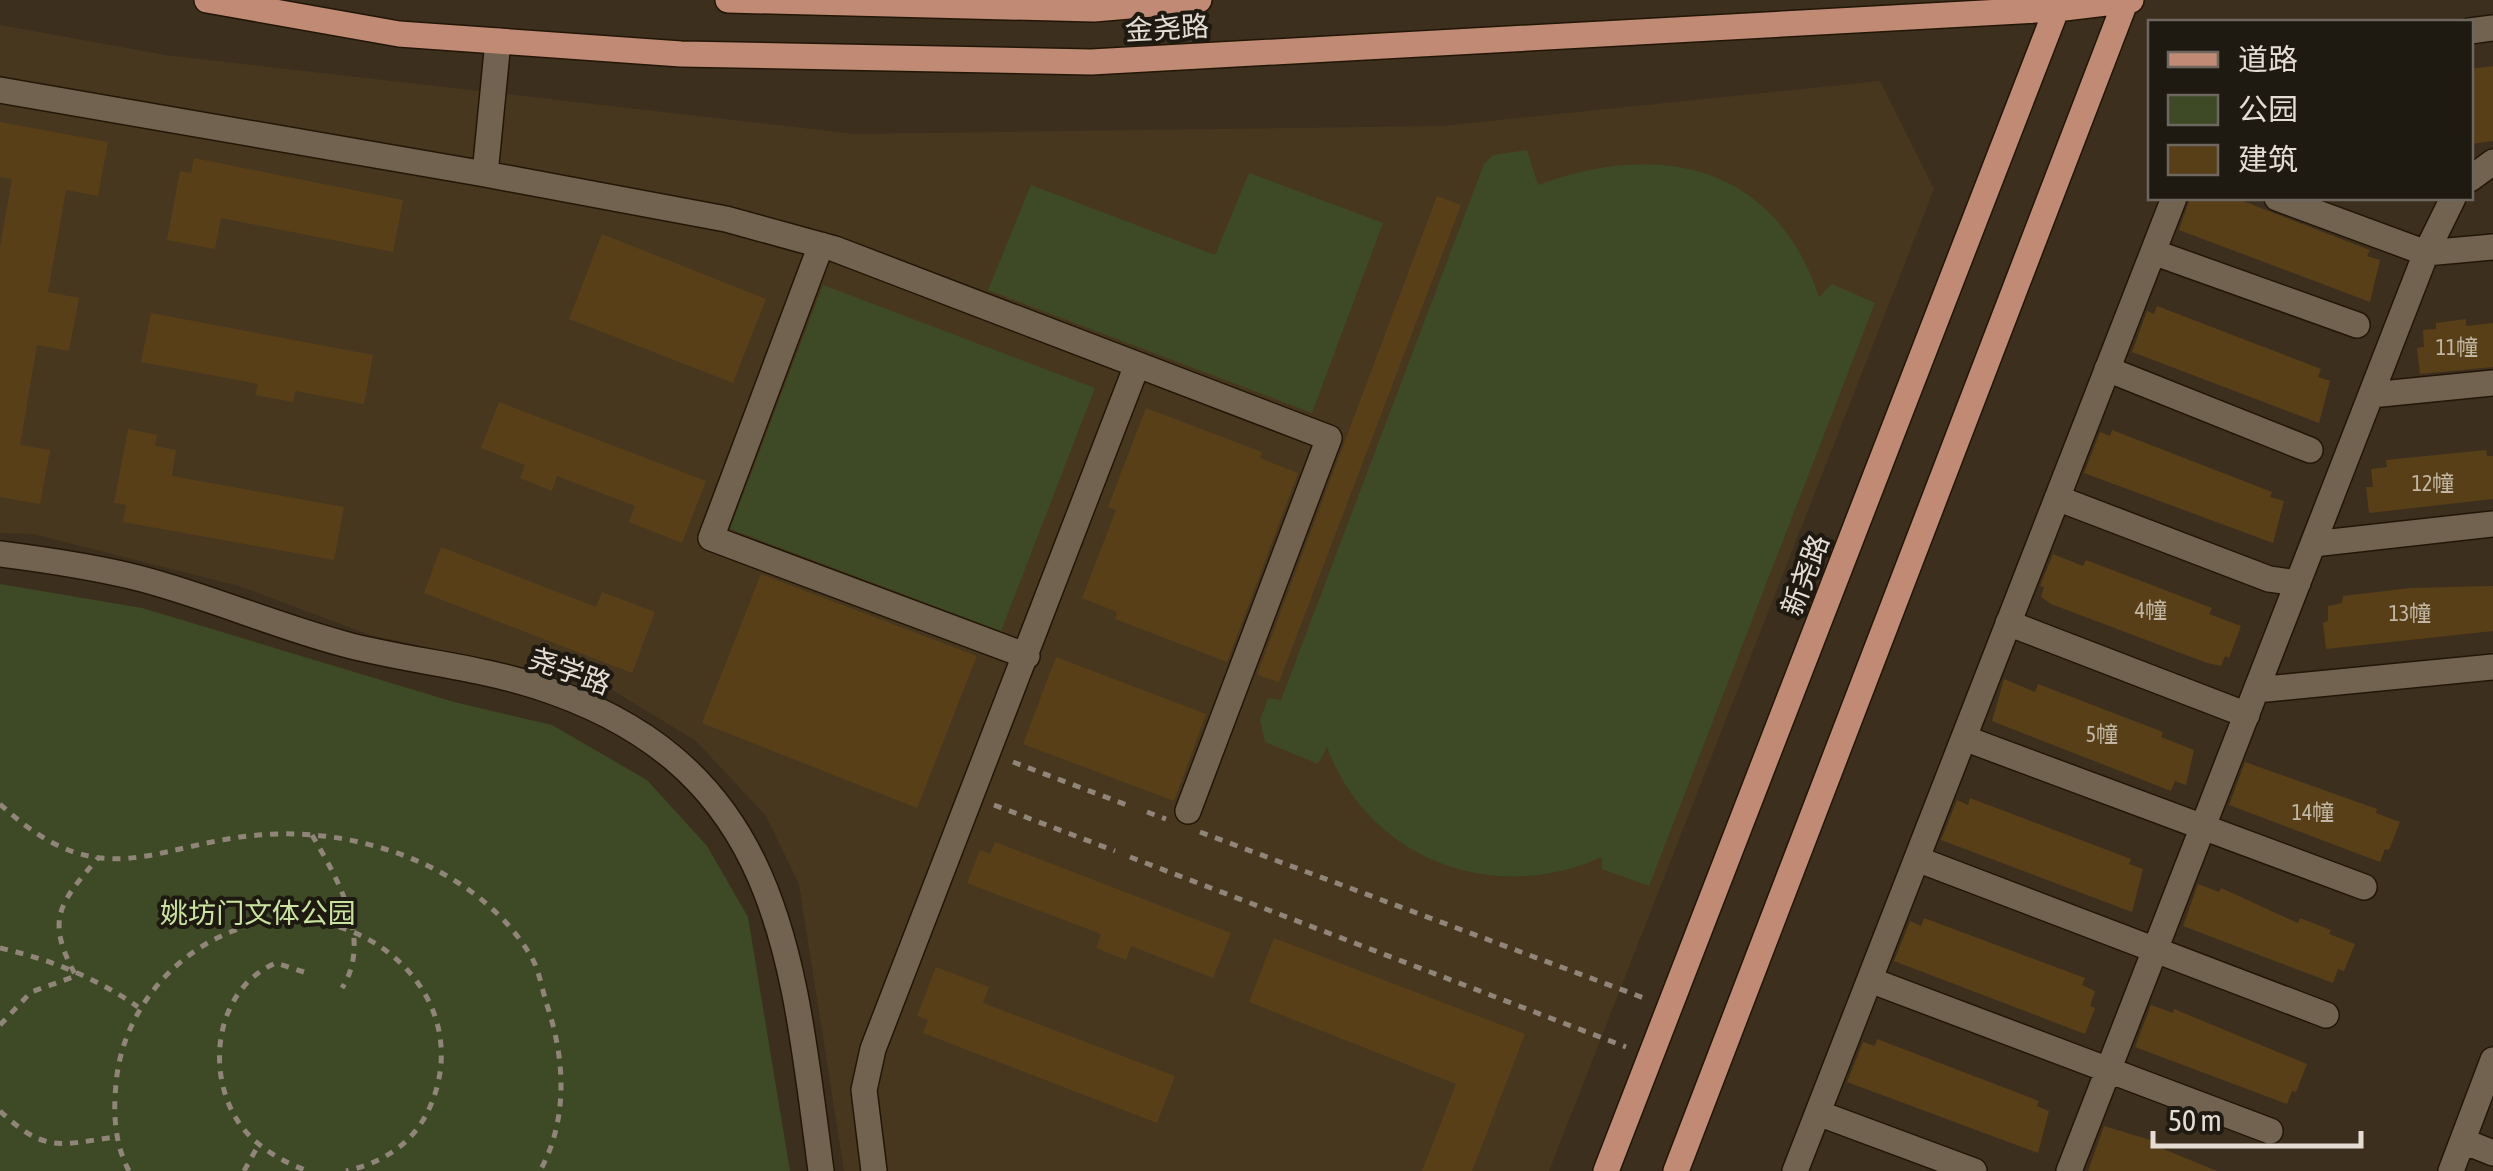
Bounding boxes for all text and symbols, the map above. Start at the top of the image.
street label: 金尧路 [1124,10,1210,46]
legend [2148,20,2473,200]
text: 道路 [2238,42,2298,76]
text: 公园 [2238,92,2298,126]
text: 建筑 [2238,142,2298,176]
house number: 11幢 [2436,334,2478,360]
house number: 12幢 [2412,470,2454,496]
street label: 新尧路 [1775,530,1835,620]
house number: 4幢 [2135,597,2167,623]
house number: 13幢 [2389,600,2431,626]
street label: 尧学路 [525,642,615,700]
house number: 5幢 [2086,721,2118,747]
house number: 14幢 [2292,799,2334,825]
park label: 姚坊门文体公园 [160,897,356,929]
scale bar [2153,1086,2360,1148]
text: 50 m [2168,1103,2222,1137]

